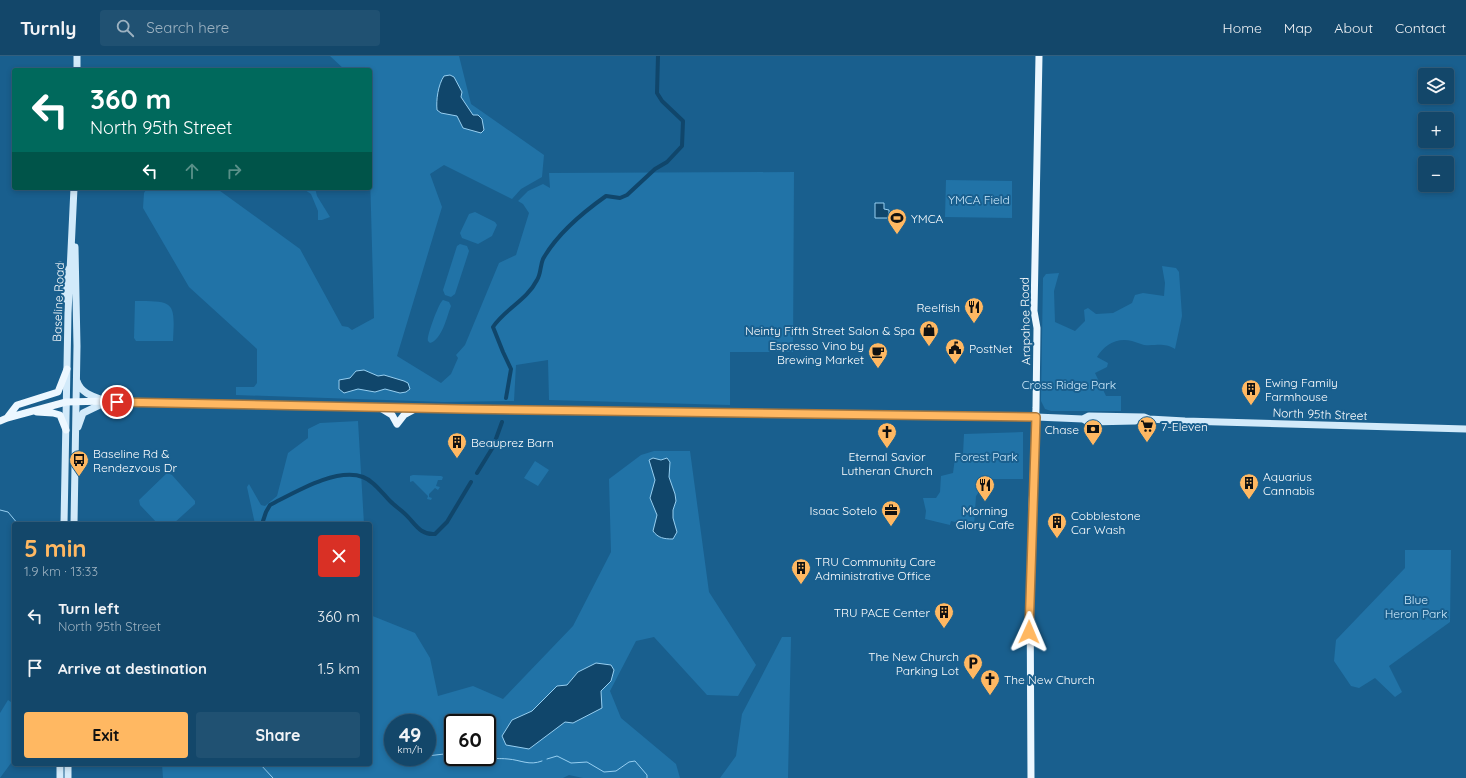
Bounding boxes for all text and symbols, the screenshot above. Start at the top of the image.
search box [100,10,380,46]
text: Turnly [20,16,76,40]
icon: search [114,17,136,39]
text: Search here [146,18,229,37]
text: Home [1223,19,1262,37]
text: Map [1284,19,1312,37]
text: About [1334,19,1373,37]
text: Contact [1395,19,1446,37]
map controls [1418,68,1454,192]
button: layers [1418,68,1454,104]
text: 360 m [90,81,171,116]
icon: left [24,84,76,136]
button: + [1418,112,1454,148]
text: North 95th Street [90,116,232,139]
button: − [1418,156,1454,192]
icon: left [139,160,161,182]
icon: ahead [181,160,203,182]
icon: right [223,160,245,182]
park label: YMCA Field [948,192,1010,207]
sports icon: YMCA [886,207,908,235]
place label: YMCA [911,211,943,226]
street label: Baseline Road [49,262,67,342]
street label: Arapahoe Road [1017,277,1033,365]
restaurant icon: Reelfish [963,296,985,324]
place label: Reelfish [916,300,960,315]
shop icon: Neinty Fifth Street Salon & Spa [918,319,940,347]
place label: Neinty Fifth Street Salon & Spa [745,323,915,338]
public building icon: PostNet [944,337,966,365]
place label: Espresso Vino by Brewing Market [769,338,864,367]
cafe icon: Espresso Vino by Brewing Market [867,341,889,369]
place label: PostNet [969,341,1013,356]
place label: Ewing Family Farmhouse [1265,375,1338,404]
park label: Cross Ridge Park [1022,377,1116,392]
building icon: Ewing Family Farmhouse [1240,378,1262,406]
pin [100,385,134,419]
icon: arrive [106,391,128,413]
street label: North 95th Street [1272,405,1368,423]
supermarket icon: 7-Eleven [1136,415,1158,443]
bank icon: Chase [1082,418,1104,446]
place label: 7-Eleven [1161,419,1208,434]
church icon: Eternal Savior Lutheran Church [876,421,898,449]
place label: Chase [1045,422,1079,437]
building icon: Beauprez Barn [446,431,468,459]
place label: Beauprez Barn [471,435,554,450]
place label: Baseline Rd & Rendezvous Dr [93,446,177,475]
bus stop icon: Baseline Rd & Rendezvous Dr [68,449,90,477]
place label: Eternal Savior Lutheran Church [841,449,933,478]
park label: Forest Park [954,449,1018,464]
place label: Aquarius Cannabis [1263,469,1315,498]
building icon: Aquarius Cannabis [1238,472,1260,500]
restaurant icon: Morning Glory Cafe [974,474,996,502]
office icon: Isaac Sotelo [880,499,902,527]
place label: Isaac Sotelo [809,503,877,518]
place label: Morning Glory Cafe [956,503,1015,532]
place label: Cobblestone Car Wash [1071,508,1141,537]
building icon: Cobblestone Car Wash [1046,511,1068,539]
text: 5 min [24,533,87,563]
button: close [318,535,360,577]
place label: TRU Community Care Administrative Office [815,554,936,583]
building icon: TRU Community Care Administrative Office [790,557,812,585]
text: 1.9 km · 13:33 [24,563,98,579]
park label: Blue Heron Park [1385,592,1447,621]
text: Turn left [58,599,120,618]
building icon: TRU PACE Center [933,601,955,629]
icon: left [24,605,46,627]
place label: TRU PACE Center [834,605,930,620]
text: 360 m [317,607,360,626]
position arrow [1008,611,1050,653]
text: North 95th Street [58,618,161,634]
place label: The New Church Parking Lot [868,649,959,678]
parking icon: The New Church Parking Lot [962,652,984,680]
icon: arrive [24,657,46,679]
text: Arrive at destination [58,659,207,678]
text: 1.5 km [318,659,360,678]
church icon: The New Church [979,668,1001,696]
place label: The New Church [1004,672,1095,687]
button: Exit [24,712,188,758]
button: Share [196,712,360,758]
speed limit sign: 60 [444,714,496,766]
text: 49 [399,722,421,747]
text: km/h [397,743,423,756]

